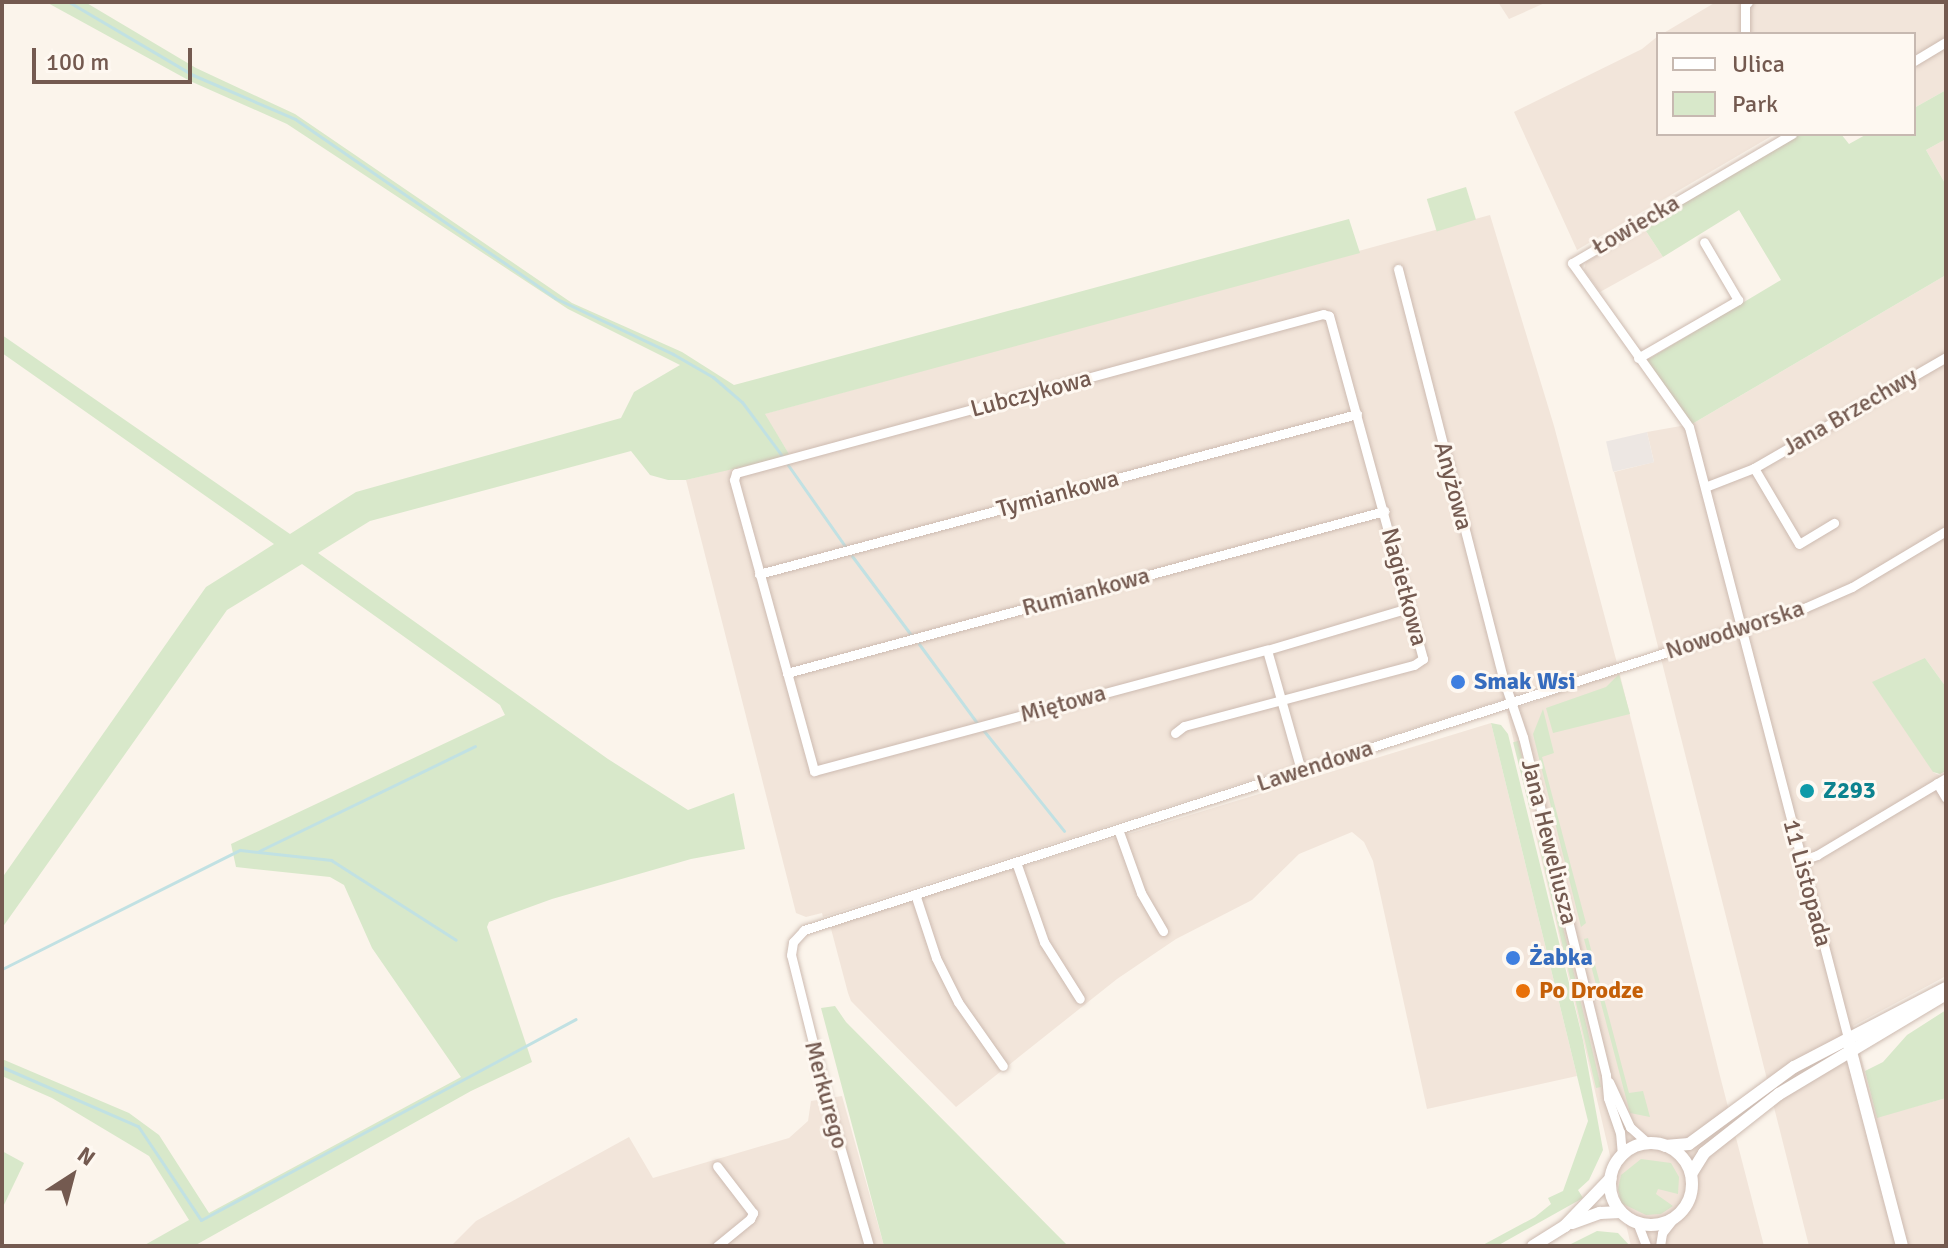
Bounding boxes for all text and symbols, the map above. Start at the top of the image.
scale bar [36,32,196,82]
legend [1656,32,1916,136]
text: 100 m [46,47,109,77]
text: Ulica [1732,49,1785,79]
text: Park [1732,89,1778,119]
street label: Łowiecka [1587,189,1685,261]
street label: Jana Brzechwy [1777,362,1923,462]
street label: Lubczykowa [967,364,1095,424]
street label: Anyżowa [1427,439,1479,533]
street label: Tymiankowa [994,464,1122,524]
street label: Nagietkowa [1374,525,1434,649]
street label: Rumiankowa [1019,561,1153,623]
street label: Nowodworska [1662,594,1808,666]
place label: Smak Wsi [1474,668,1576,696]
marker: Smak Wsi [1449,673,1467,691]
street label: Miętowa [1017,679,1109,729]
street label: Lawendowa [1253,734,1377,798]
street label: Jana Heweliusza [1514,756,1584,928]
place label: Z293 [1823,777,1876,805]
marker: Z293 [1798,782,1816,800]
street label: 11 Listopada [1776,816,1838,950]
place label: Żabka [1529,944,1593,972]
marker: Żabka [1504,949,1522,967]
place label: Po Drodze [1539,977,1644,1005]
marker: Po Drodze [1514,982,1532,1000]
street label: Merkurego [798,1038,854,1152]
north arrow [32,1136,112,1216]
text: N [72,1141,101,1172]

